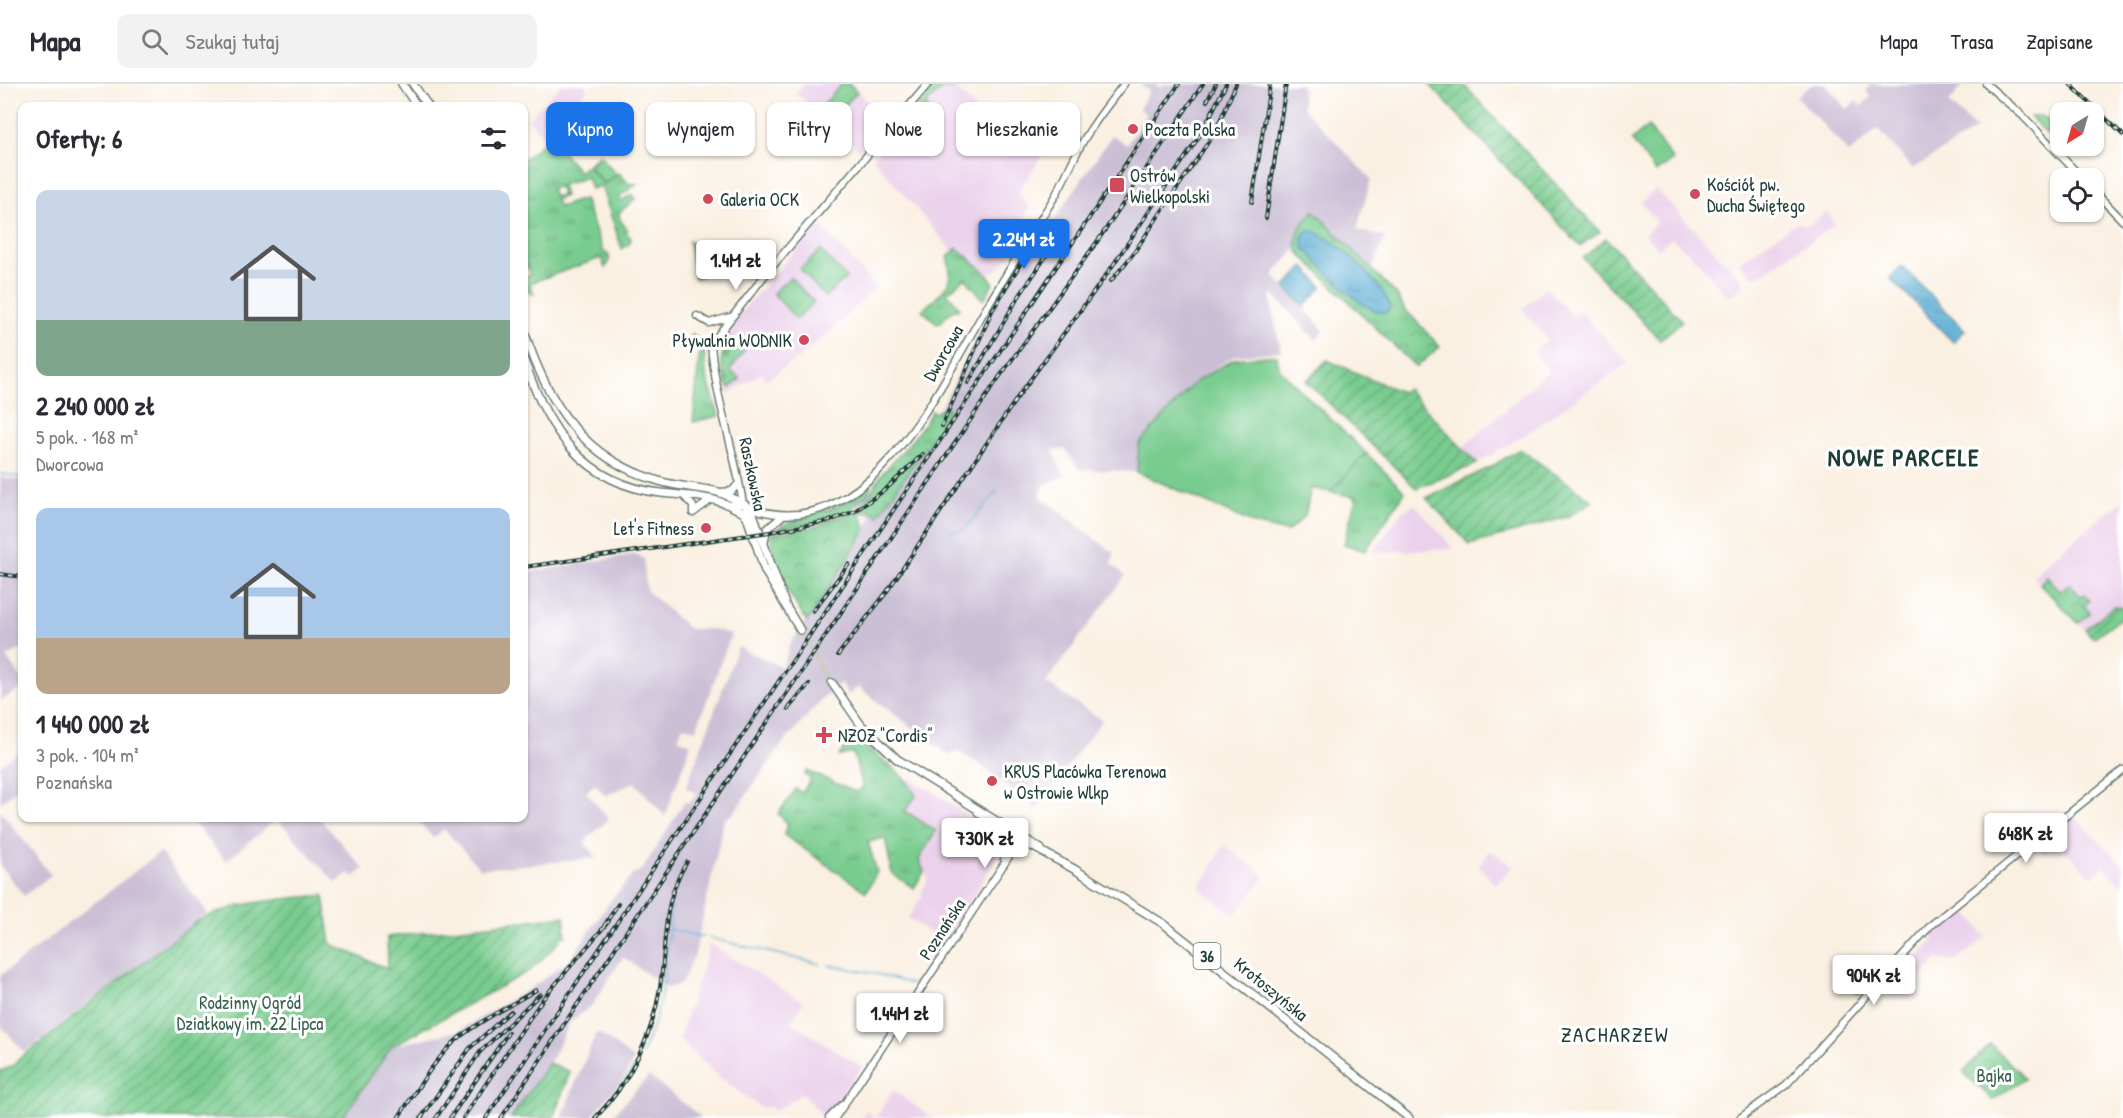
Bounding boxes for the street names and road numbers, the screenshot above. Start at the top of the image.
street label: Dworcowa [917,320,969,386]
street label: Raszkowska [733,435,773,513]
street label: Poznańska [913,894,971,964]
road number: 36 [1194,943,1220,969]
street label: Krotoszyńska [1229,951,1313,1027]

